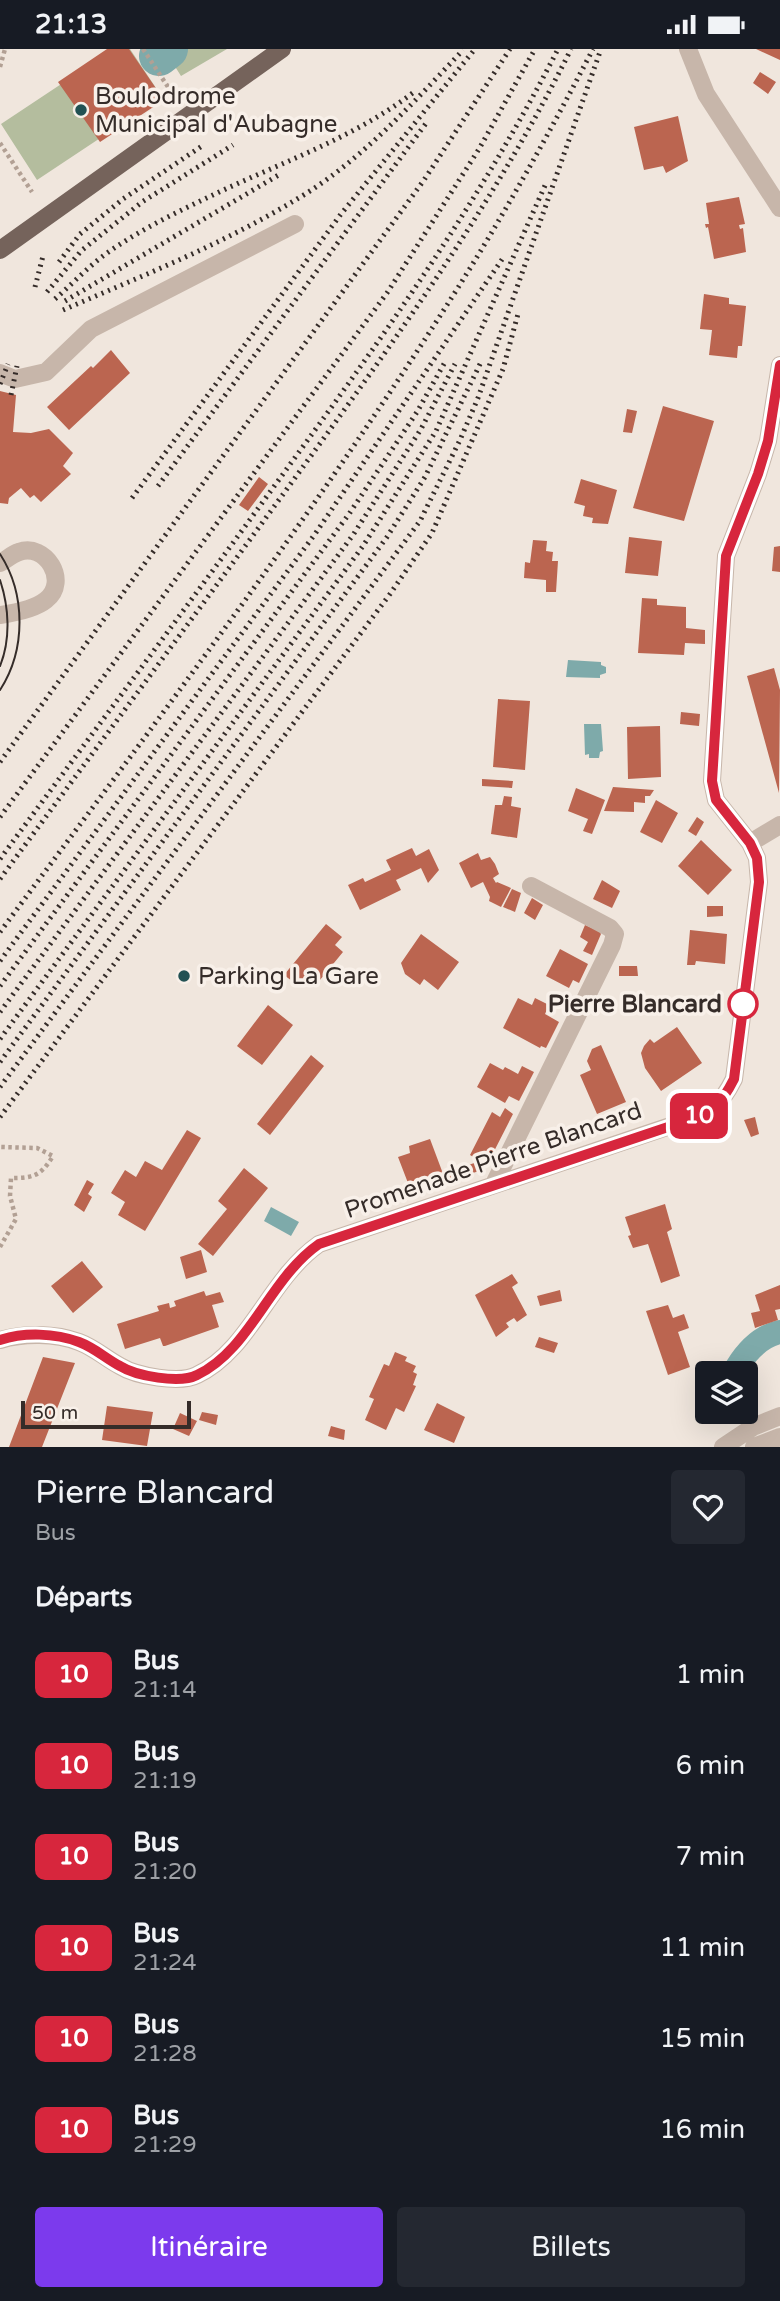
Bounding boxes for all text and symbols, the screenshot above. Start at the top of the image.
text: 21:13 [35,9,107,40]
place label: Boulodrome Municipal d'Aubagne [95,82,337,139]
marker: Boulodrome Municipal d'Aubagne [73,102,89,118]
place label: Parking La Gare [198,962,379,991]
marker: Parking La Gare [176,968,192,984]
marker: Pierre Blancard [728,989,758,1019]
place label: Pierre Blancard [548,990,722,1019]
line badge: 10 [668,1093,730,1139]
street label: Promenade Pierre Blancard [341,1096,645,1225]
text: 10 [684,1101,714,1130]
map controls [695,1361,758,1424]
button: layers [695,1361,758,1424]
scale bar [21,1398,191,1430]
text: 50 m [32,1402,78,1424]
button: heart [671,1470,745,1544]
text: Pierre Blancard [35,1473,274,1512]
text: Bus [35,1519,76,1547]
text: Départs [35,1582,132,1613]
text: Bus [133,1645,179,1676]
text: 1 min [676,1659,745,1690]
text: 10 [58,1660,89,1689]
text: 21:14 [133,1676,197,1704]
text: Bus [133,1736,179,1767]
text: 6 min [676,1750,745,1781]
text: 10 [58,1751,89,1780]
text: 21:19 [133,1767,197,1795]
text: Bus [133,1827,179,1858]
text: 7 min [676,1841,745,1872]
text: 10 [58,1842,89,1871]
text: 21:20 [133,1858,197,1886]
text: Bus [133,1918,179,1949]
text: 11 min [659,1932,745,1963]
text: 10 [58,1933,89,1962]
text: 21:24 [133,1949,197,1977]
text: Bus [133,2009,179,2040]
text: 15 min [659,2023,745,2054]
text: 10 [58,2024,89,2053]
text: 21:28 [133,2040,197,2068]
text: Bus [133,2100,179,2131]
text: 16 min [659,2114,745,2145]
text: 10 [58,2115,89,2144]
text: 21:29 [133,2131,197,2159]
button: Itinéraire [35,2207,383,2287]
button: Billets [397,2207,745,2287]

